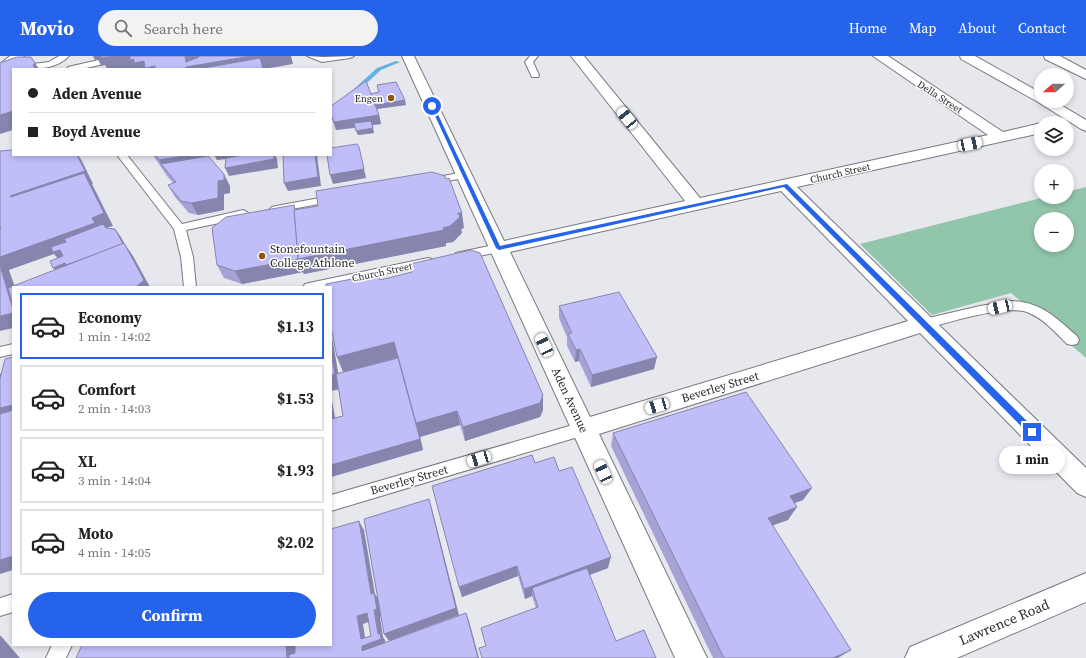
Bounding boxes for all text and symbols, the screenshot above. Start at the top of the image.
search box [98,10,378,46]
text: Movio [20,15,74,41]
icon: search [112,17,134,39]
text: Search here [144,18,223,39]
text: Home [849,18,887,38]
text: Map [909,18,936,38]
text: About [958,18,996,38]
text: Contact [1018,18,1066,38]
north arrow [1034,68,1074,108]
map controls [1034,68,1074,252]
street label: Della Street [915,78,966,117]
text: Aden Avenue [52,83,142,104]
place label: Engen [355,92,383,105]
marker: Engen [386,93,396,103]
route start [423,97,441,115]
car [615,105,639,131]
button: layers [1034,116,1074,156]
text: Boyd Avenue [52,121,141,142]
car [957,136,983,152]
street label: Church Street [809,160,872,186]
button: + [1034,164,1074,204]
button: − [1034,212,1074,252]
place label: Stonefountain College Athlone [270,241,355,271]
marker: Stonefountain College Athlone [257,251,267,261]
street label: Church Street [351,259,414,285]
car [987,298,1013,316]
text: Economy [78,307,142,328]
icon: car [30,308,66,344]
text: $1.13 [277,316,314,337]
text: 1 min · 14:02 [78,328,151,345]
car [533,332,555,358]
street label: Aden Avenue [548,365,592,435]
street label: Beverley Street [679,368,761,406]
text: Comfort [78,379,136,400]
icon: car [30,380,66,416]
text: $1.53 [277,388,314,409]
car [644,397,670,415]
text: 2 min · 14:03 [78,400,151,417]
route end [1023,423,1041,441]
callout: 1 min [999,446,1065,474]
car [466,450,492,468]
text: XL [78,451,97,472]
text: 1 min [1015,451,1049,468]
icon: car [30,452,66,488]
car [592,459,614,485]
text: $1.93 [277,460,314,481]
street label: Beverley Street [368,461,450,499]
text: 3 min · 14:04 [78,472,151,489]
text: Moto [78,523,113,544]
icon: car [30,524,66,560]
text: $2.02 [277,532,314,553]
text: 4 min · 14:05 [78,544,151,561]
button: Confirm [28,592,316,638]
street label: Lawrence Road [956,594,1052,650]

